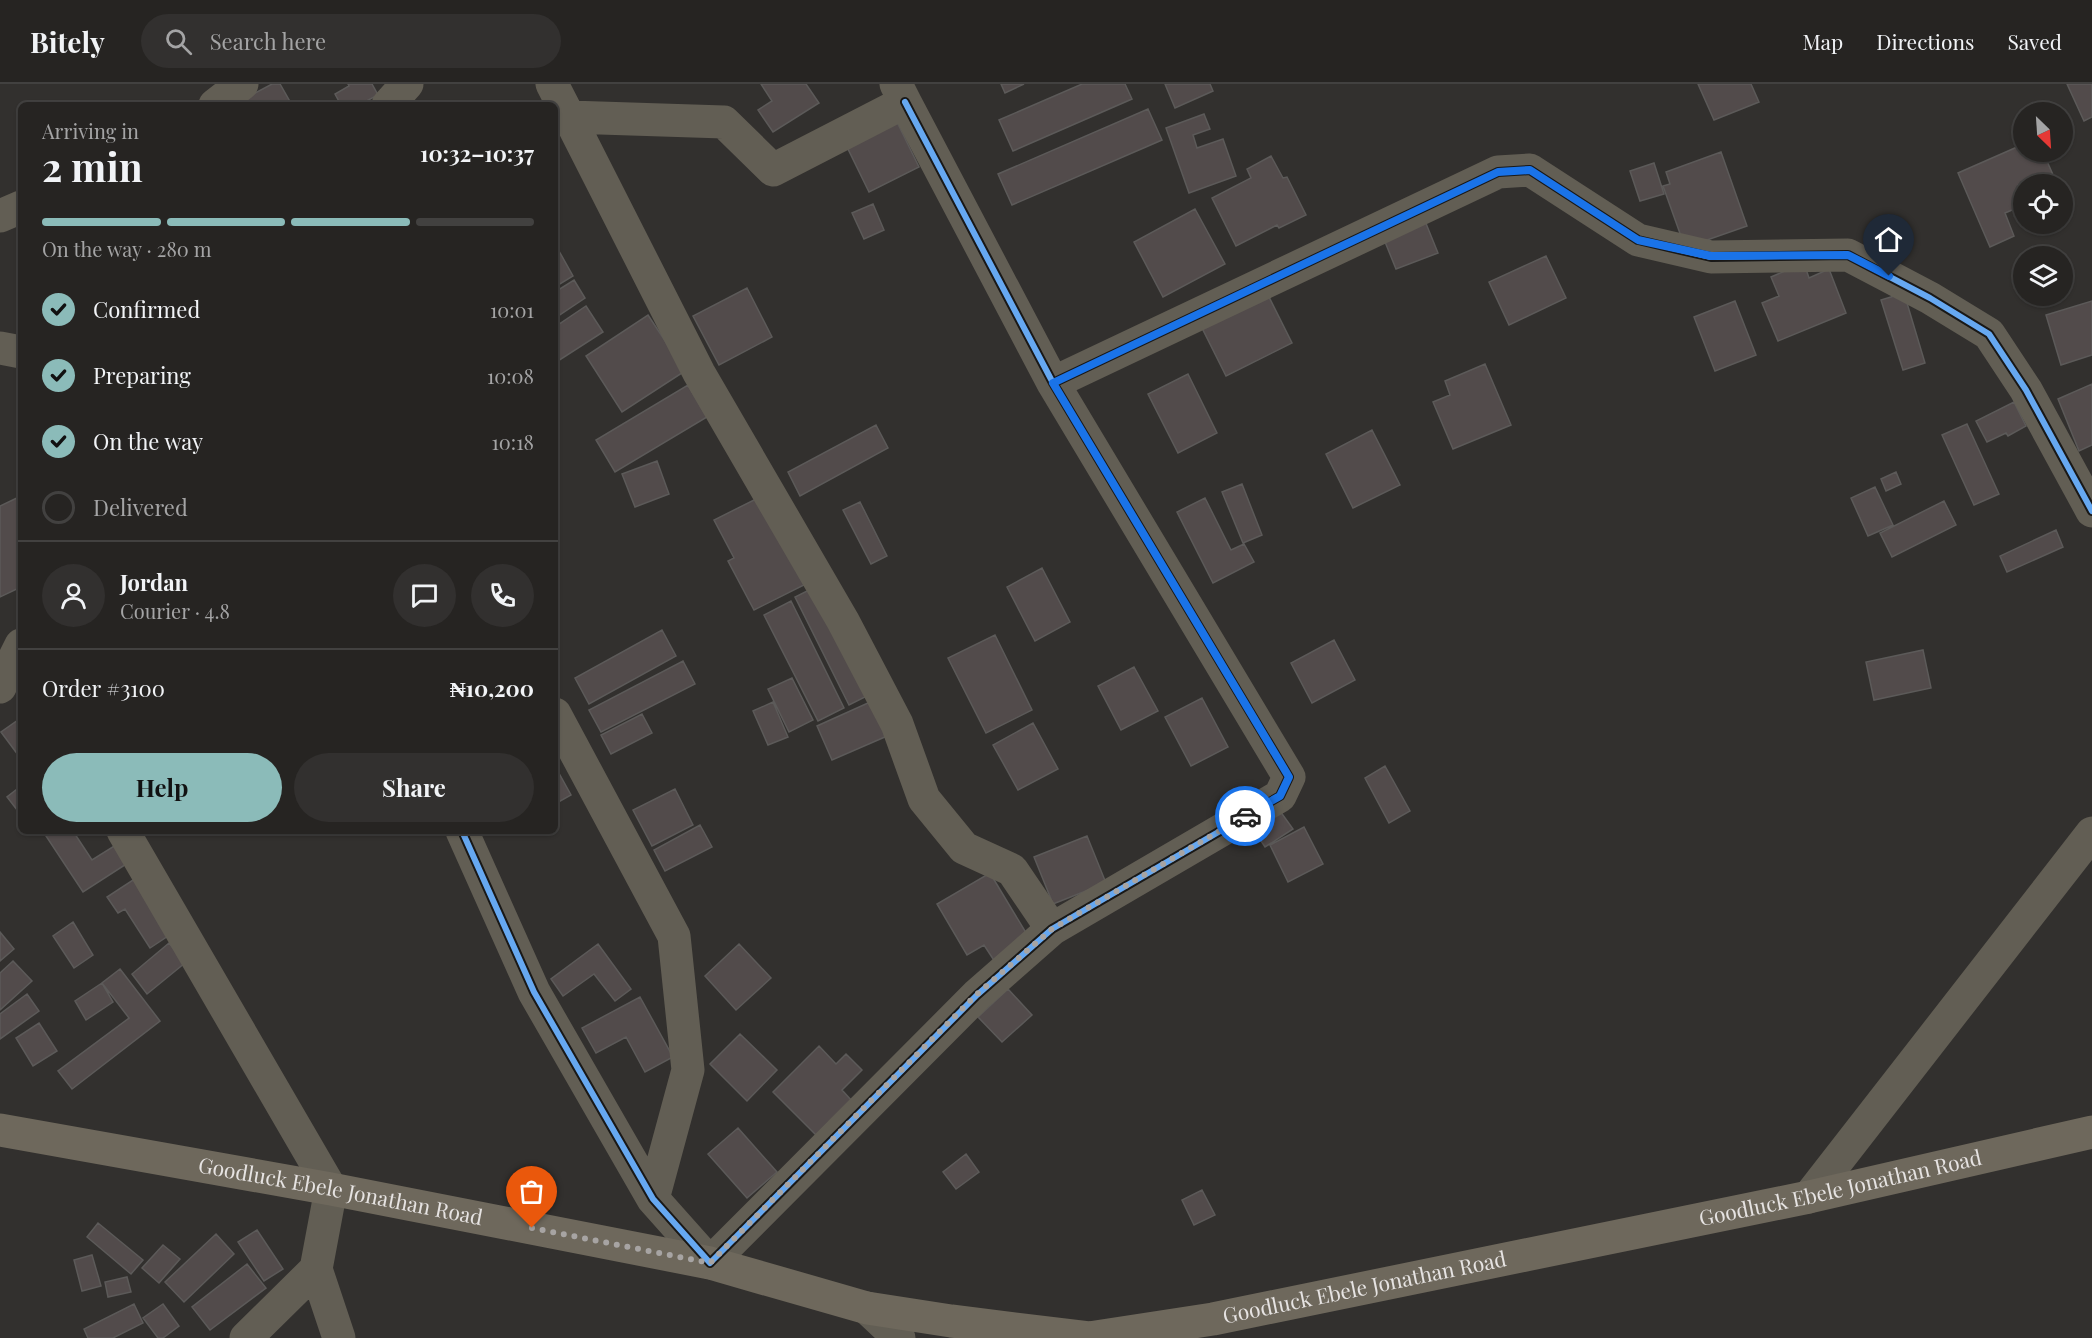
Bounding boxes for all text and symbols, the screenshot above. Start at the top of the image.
search box [141,14,561,68]
text: Bitely [30,23,105,60]
icon: search [162,25,195,58]
text: Search here [210,26,326,56]
text: Map [1802,27,1843,55]
text: Directions [1876,27,1974,55]
text: Saved [2007,27,2062,55]
north arrow [2013,102,2073,162]
map controls [2013,102,2073,306]
text: Arriving in [42,117,139,144]
text: 10:32–10:37 [420,138,534,168]
text: 2 min [42,140,143,192]
button: locate [2013,174,2073,234]
pin [1863,214,1914,276]
icon: home [1872,223,1905,256]
text: On the way · 280 m [42,235,212,262]
button: layers [2013,246,2073,306]
icon: check [42,293,75,326]
text: Confirmed [93,294,200,324]
text: 10:01 [490,296,534,323]
icon: check [42,359,75,392]
text: Preparing [93,360,191,390]
text: 10:08 [487,362,534,389]
icon: check [42,425,75,458]
text: On the way [93,426,203,456]
text: 10:18 [491,428,534,455]
text: Delivered [93,492,188,522]
button: person [42,564,105,627]
button: chat [393,564,456,627]
button: phone [471,564,534,627]
text: Jordan [120,567,188,597]
text: Courier · 4.8 [120,597,230,624]
text: Order #3100 [42,673,165,703]
text: ₦10,200 [450,673,534,703]
button: Help [42,753,282,822]
button: Share [294,753,534,822]
courier [1215,786,1275,846]
icon: car [1229,800,1262,833]
street label: Goodluck Ebele Jonathan Road [1696,1142,1984,1231]
street label: Goodluck Ebele Jonathan Road [196,1150,485,1230]
pin [506,1166,557,1228]
icon: bag [515,1175,548,1208]
street label: Goodluck Ebele Jonathan Road [1220,1243,1509,1329]

